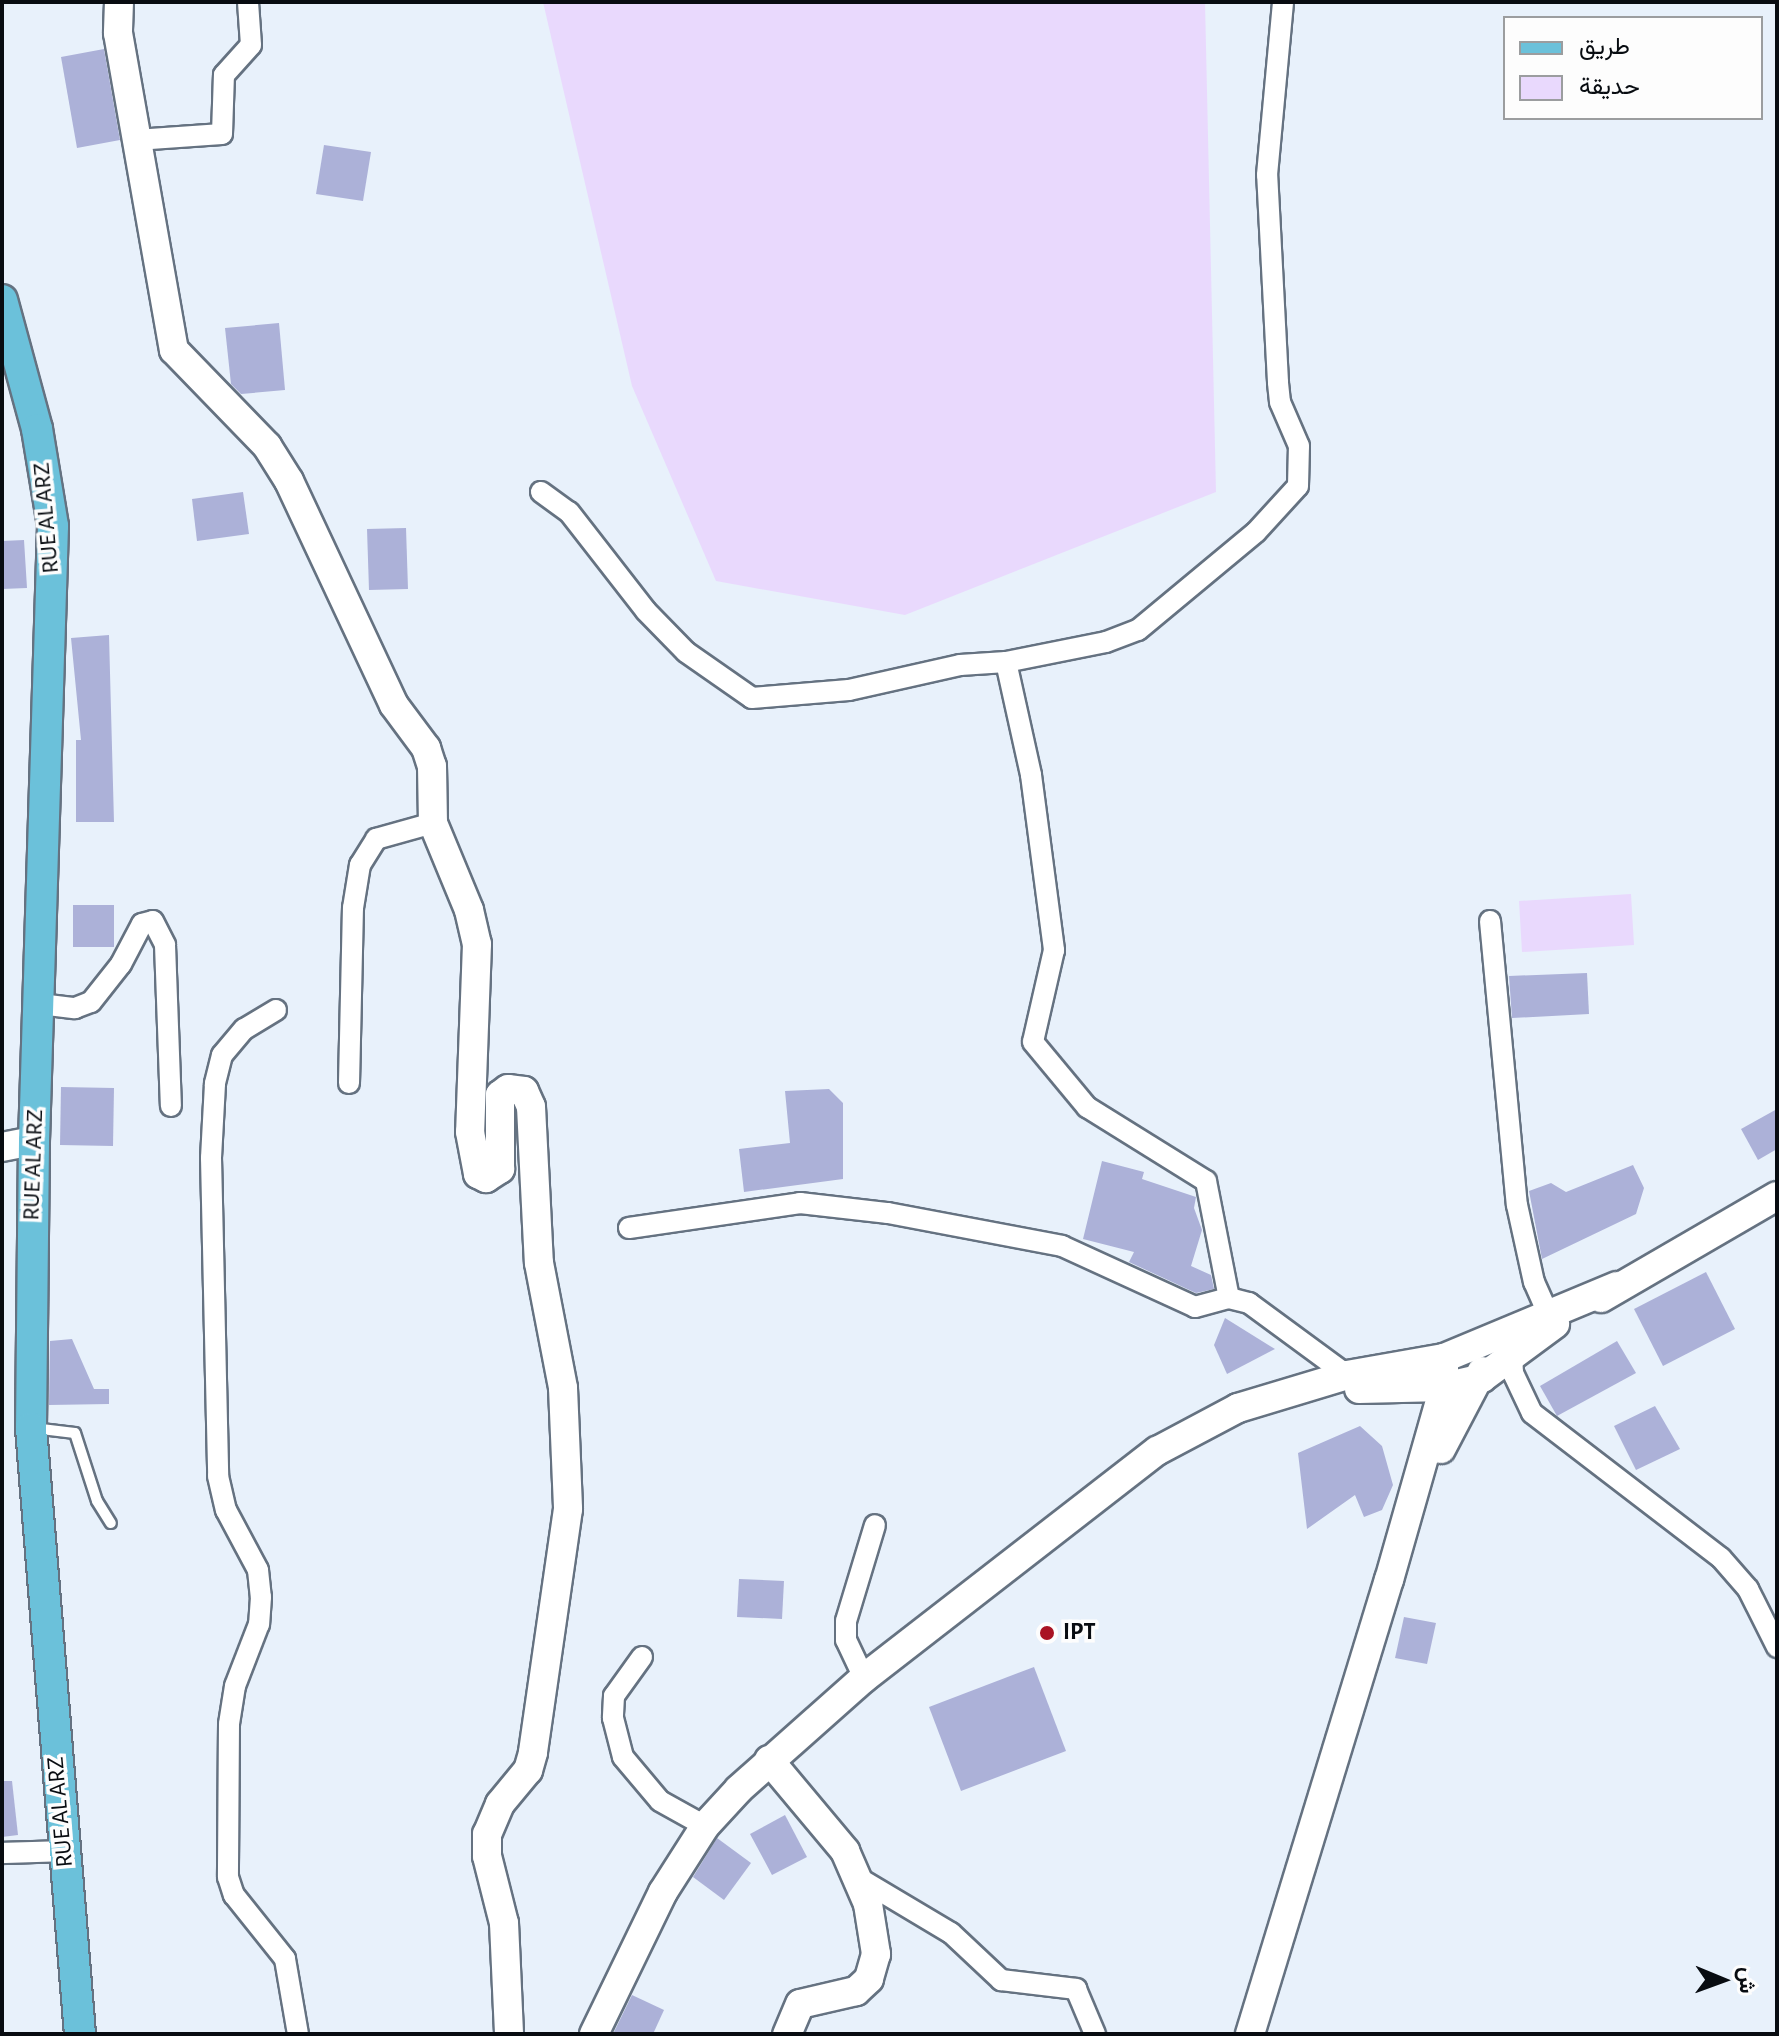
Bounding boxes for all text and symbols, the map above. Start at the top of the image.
legend [1503,16,1763,120]
text: طريق [1579,35,1630,59]
text: حديقة [1579,75,1640,99]
street label: RUE AL ARZ [28,461,66,575]
street label: RUE AL ARZ [18,1109,50,1221]
place label: IPT [1063,1619,1096,1647]
marker: IPT [1038,1624,1056,1642]
street label: RUE AL ARZ [42,1755,80,1869]
north arrow [1683,1940,1763,2020]
text: ش [1736,1967,1758,1994]

